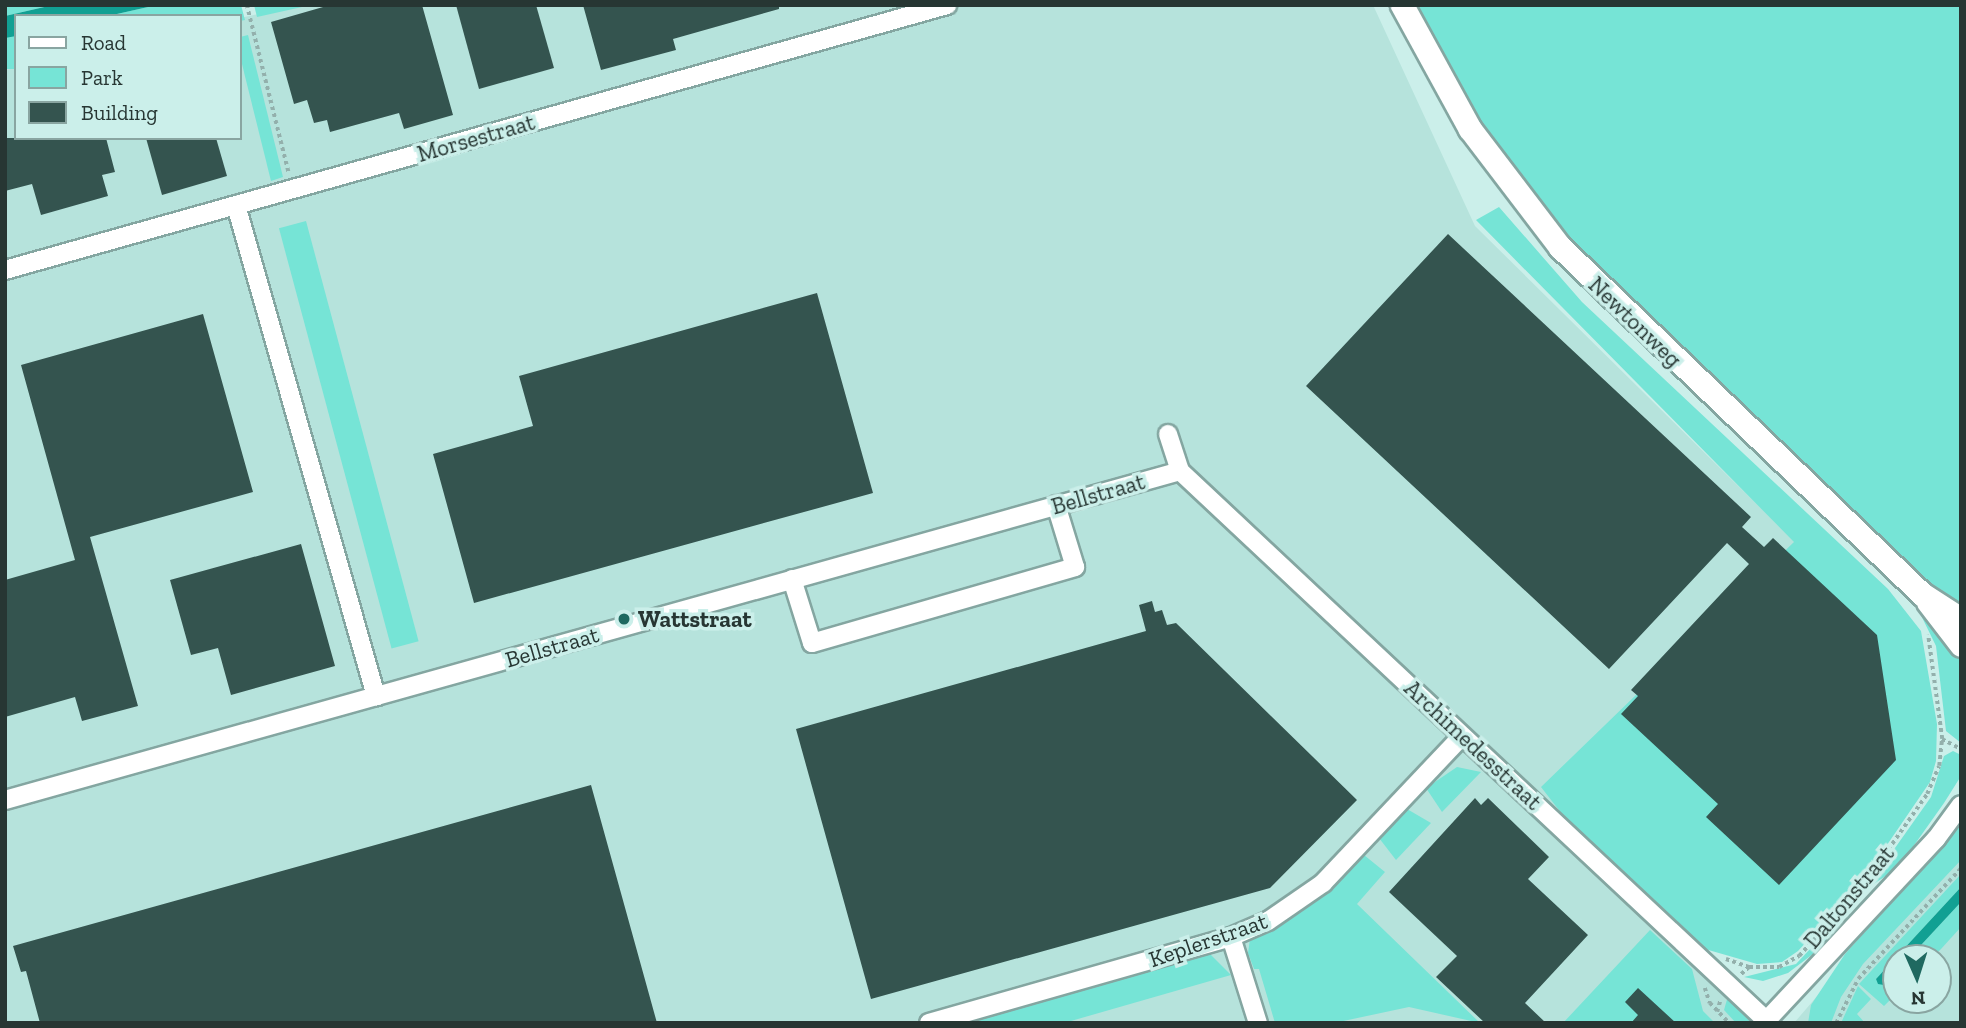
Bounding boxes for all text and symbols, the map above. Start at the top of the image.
legend [14,14,242,140]
text: Road [81,30,126,55]
text: Park [81,65,123,90]
text: Building [81,100,158,125]
street label: Morsestraat [414,108,538,168]
street label: Newtonweg [1583,271,1687,373]
street label: Bellstraat [1048,468,1148,520]
place label: Wattstraat [638,605,752,633]
marker: Wattstraat [616,611,632,627]
street label: Bellstraat [502,621,602,673]
street label: Archimedesstraat [1399,674,1547,816]
street label: Daltonstraat [1798,840,1900,954]
street label: Keplerstraat [1145,907,1271,973]
north arrow [1882,944,1952,1014]
text: N [1910,987,1926,1010]

